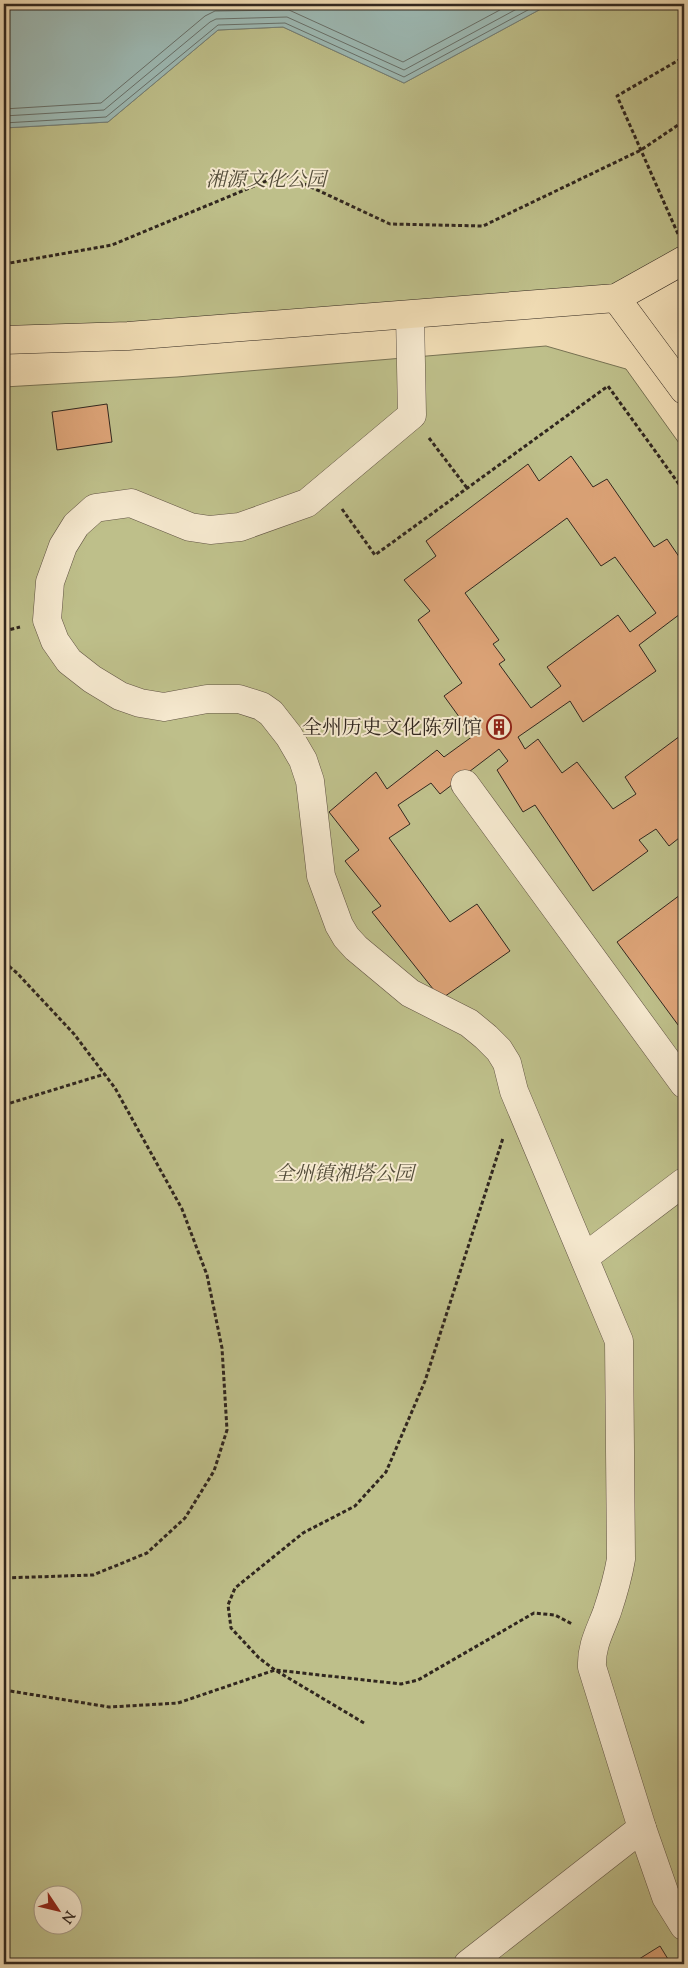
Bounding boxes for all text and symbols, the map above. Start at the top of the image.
park label: 湘源文化公园 [206,167,329,196]
building icon: 全州历史文化陈列馆 [486,714,512,740]
place label: 全州历史文化陈列馆 [302,715,482,744]
park label: 全州镇湘塔公园 [274,1161,417,1190]
north arrow [32,1886,82,1936]
text: N [56,1906,78,1927]

